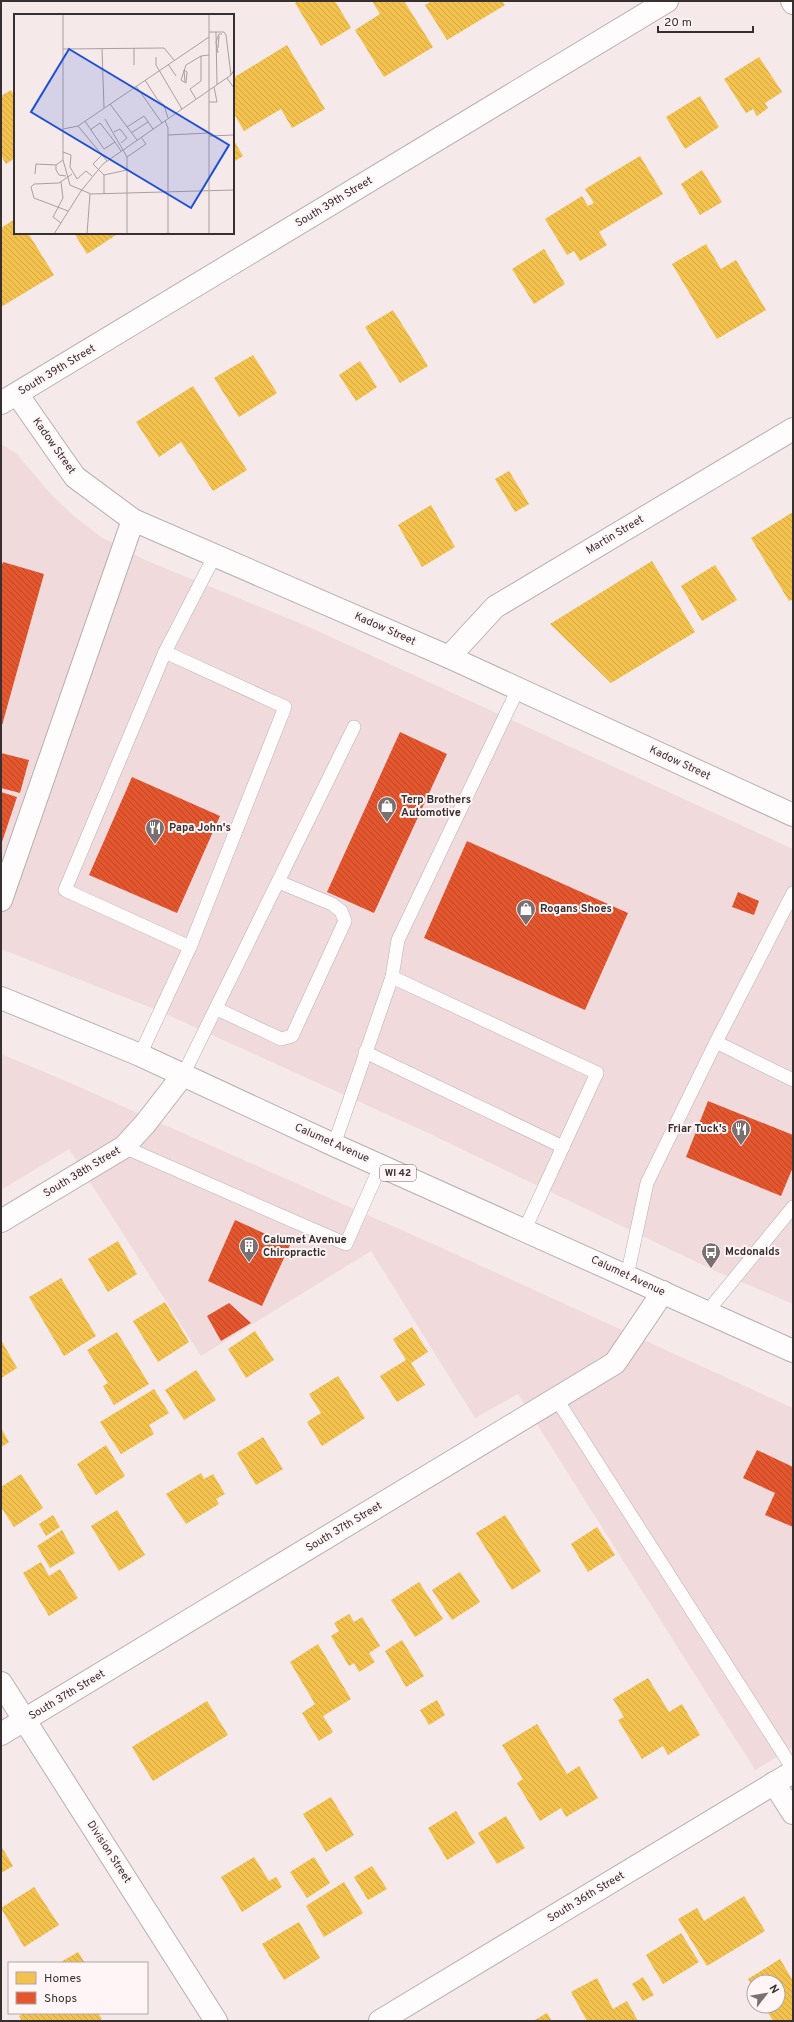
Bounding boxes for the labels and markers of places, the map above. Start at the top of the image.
place label: Terp Brothers Automotive [401,793,471,820]
shop icon: Terp Brothers Automotive [376,795,398,823]
restaurant icon: Papa John's [144,817,166,845]
place label: Papa John's [169,821,231,835]
shop icon: Rogans Shoes [515,898,537,926]
place label: Rogans Shoes [540,902,612,916]
restaurant icon: Friar Tuck's [730,1118,752,1146]
place label: Friar Tuck's [668,1122,727,1136]
place label: Calumet Avenue Chiropractic [263,1233,347,1260]
building icon: Calumet Avenue Chiropractic [238,1235,260,1263]
bus stop icon: Mcdonalds [700,1241,722,1269]
place label: Mcdonalds [725,1245,780,1259]

